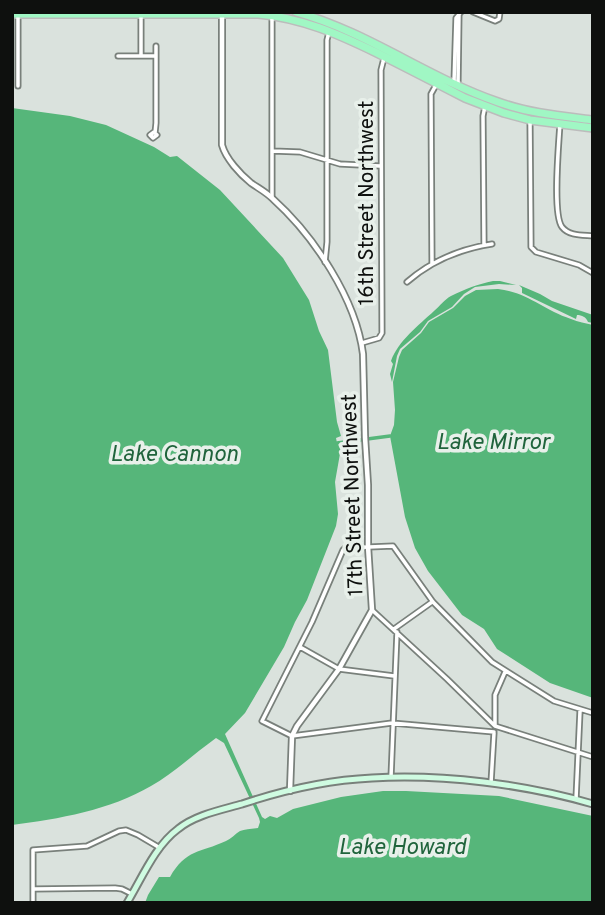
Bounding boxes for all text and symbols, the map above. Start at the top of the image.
street label: 16th Street Northwest [354,100,381,306]
street label: 17th Street Northwest [336,393,371,597]
water label: Lake Mirror [436,429,552,458]
water label: Lake Cannon [110,441,238,470]
water label: Lake Howard [338,834,467,863]

